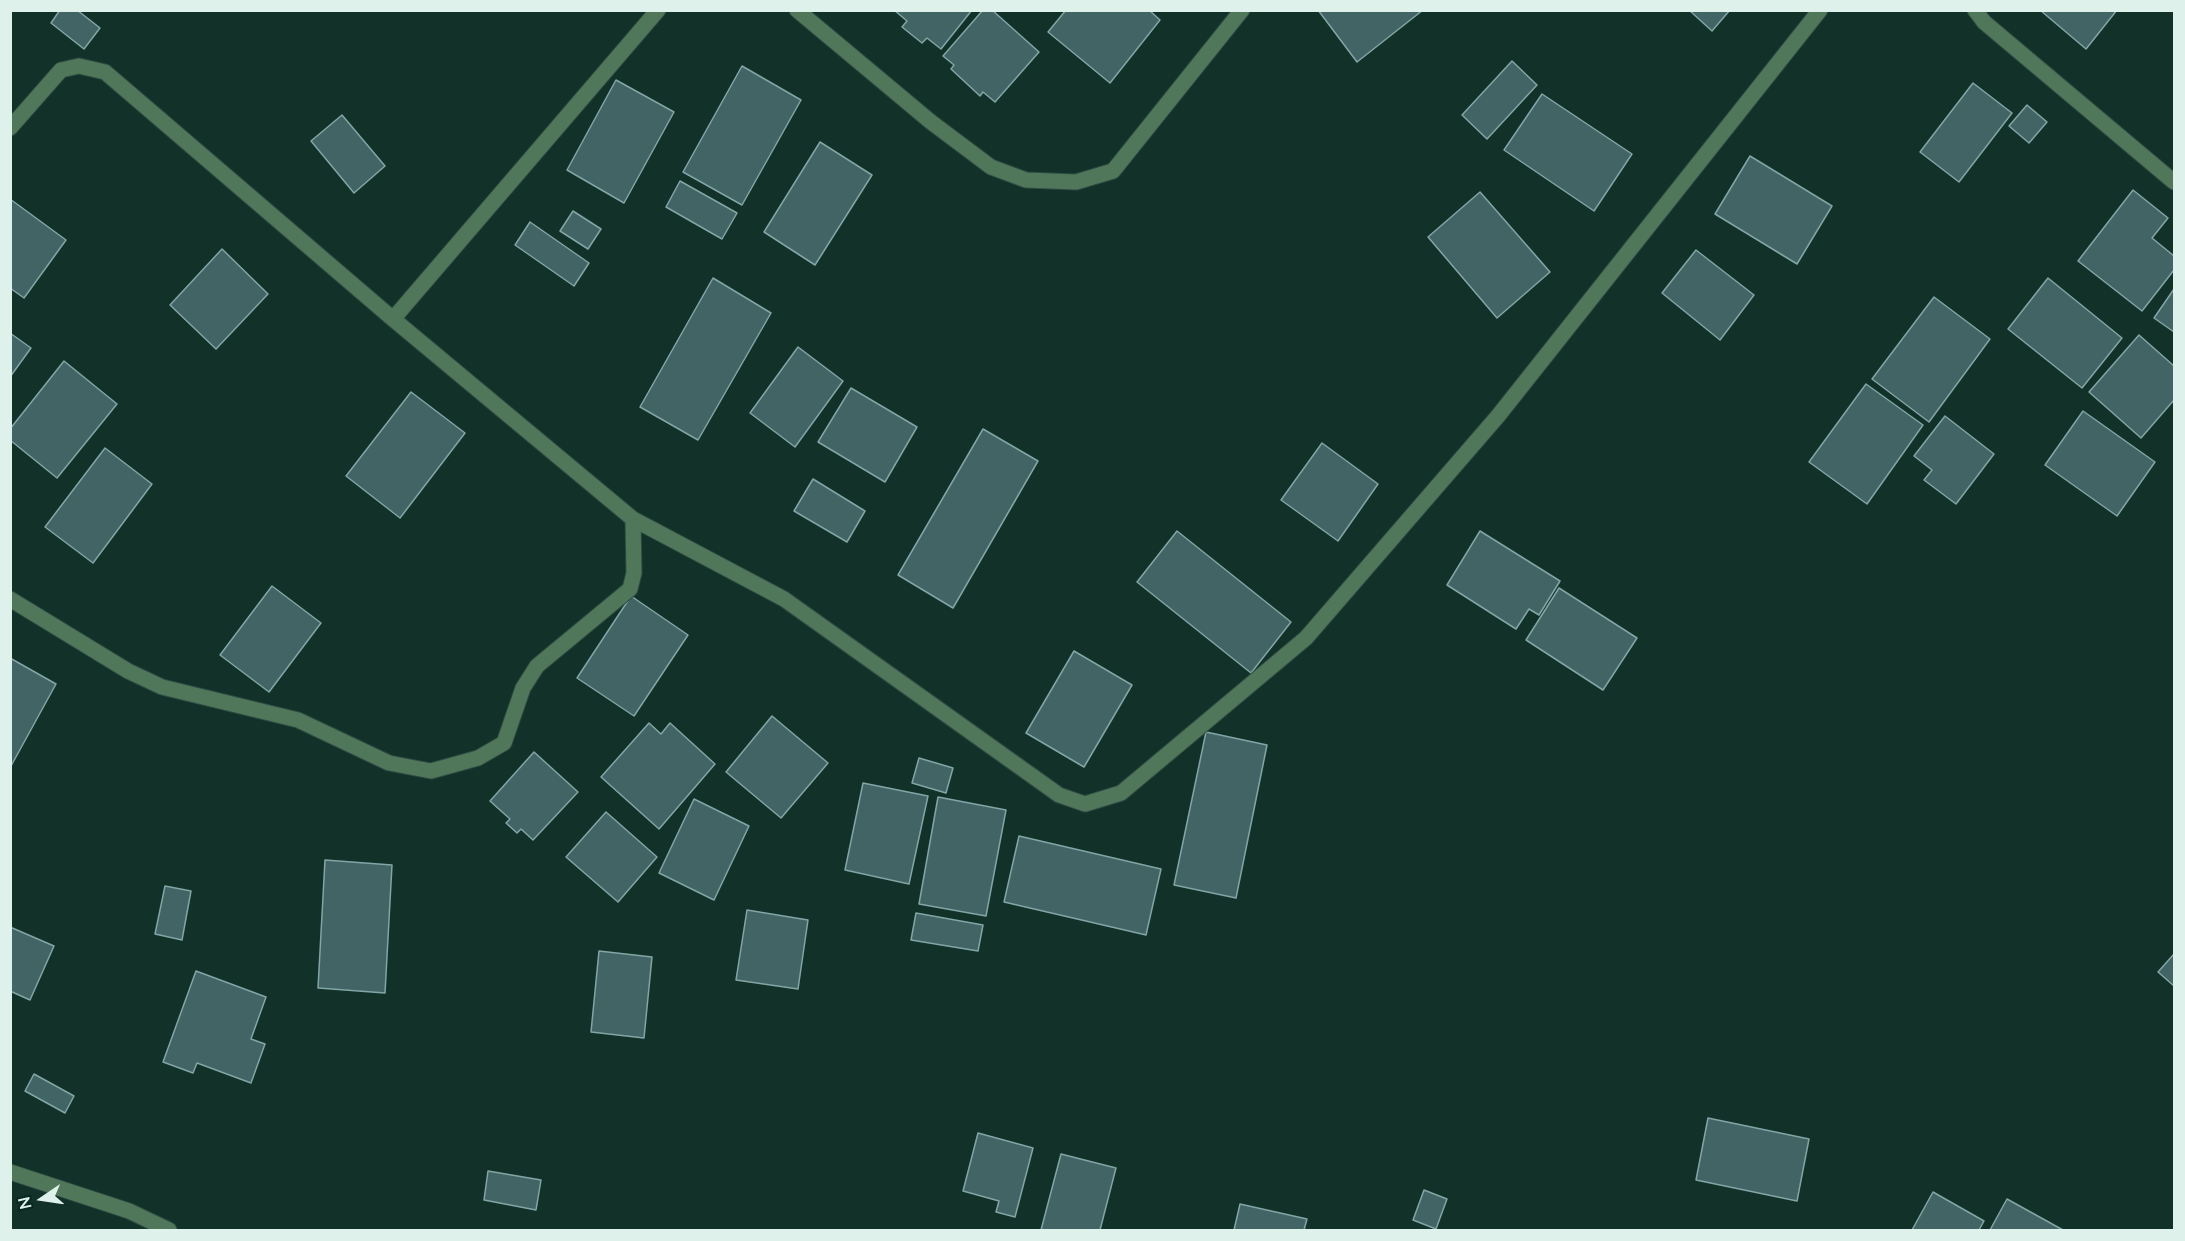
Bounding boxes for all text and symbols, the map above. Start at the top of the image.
north arrow [12,1169,72,1229]
text: N [13,1195,35,1211]

